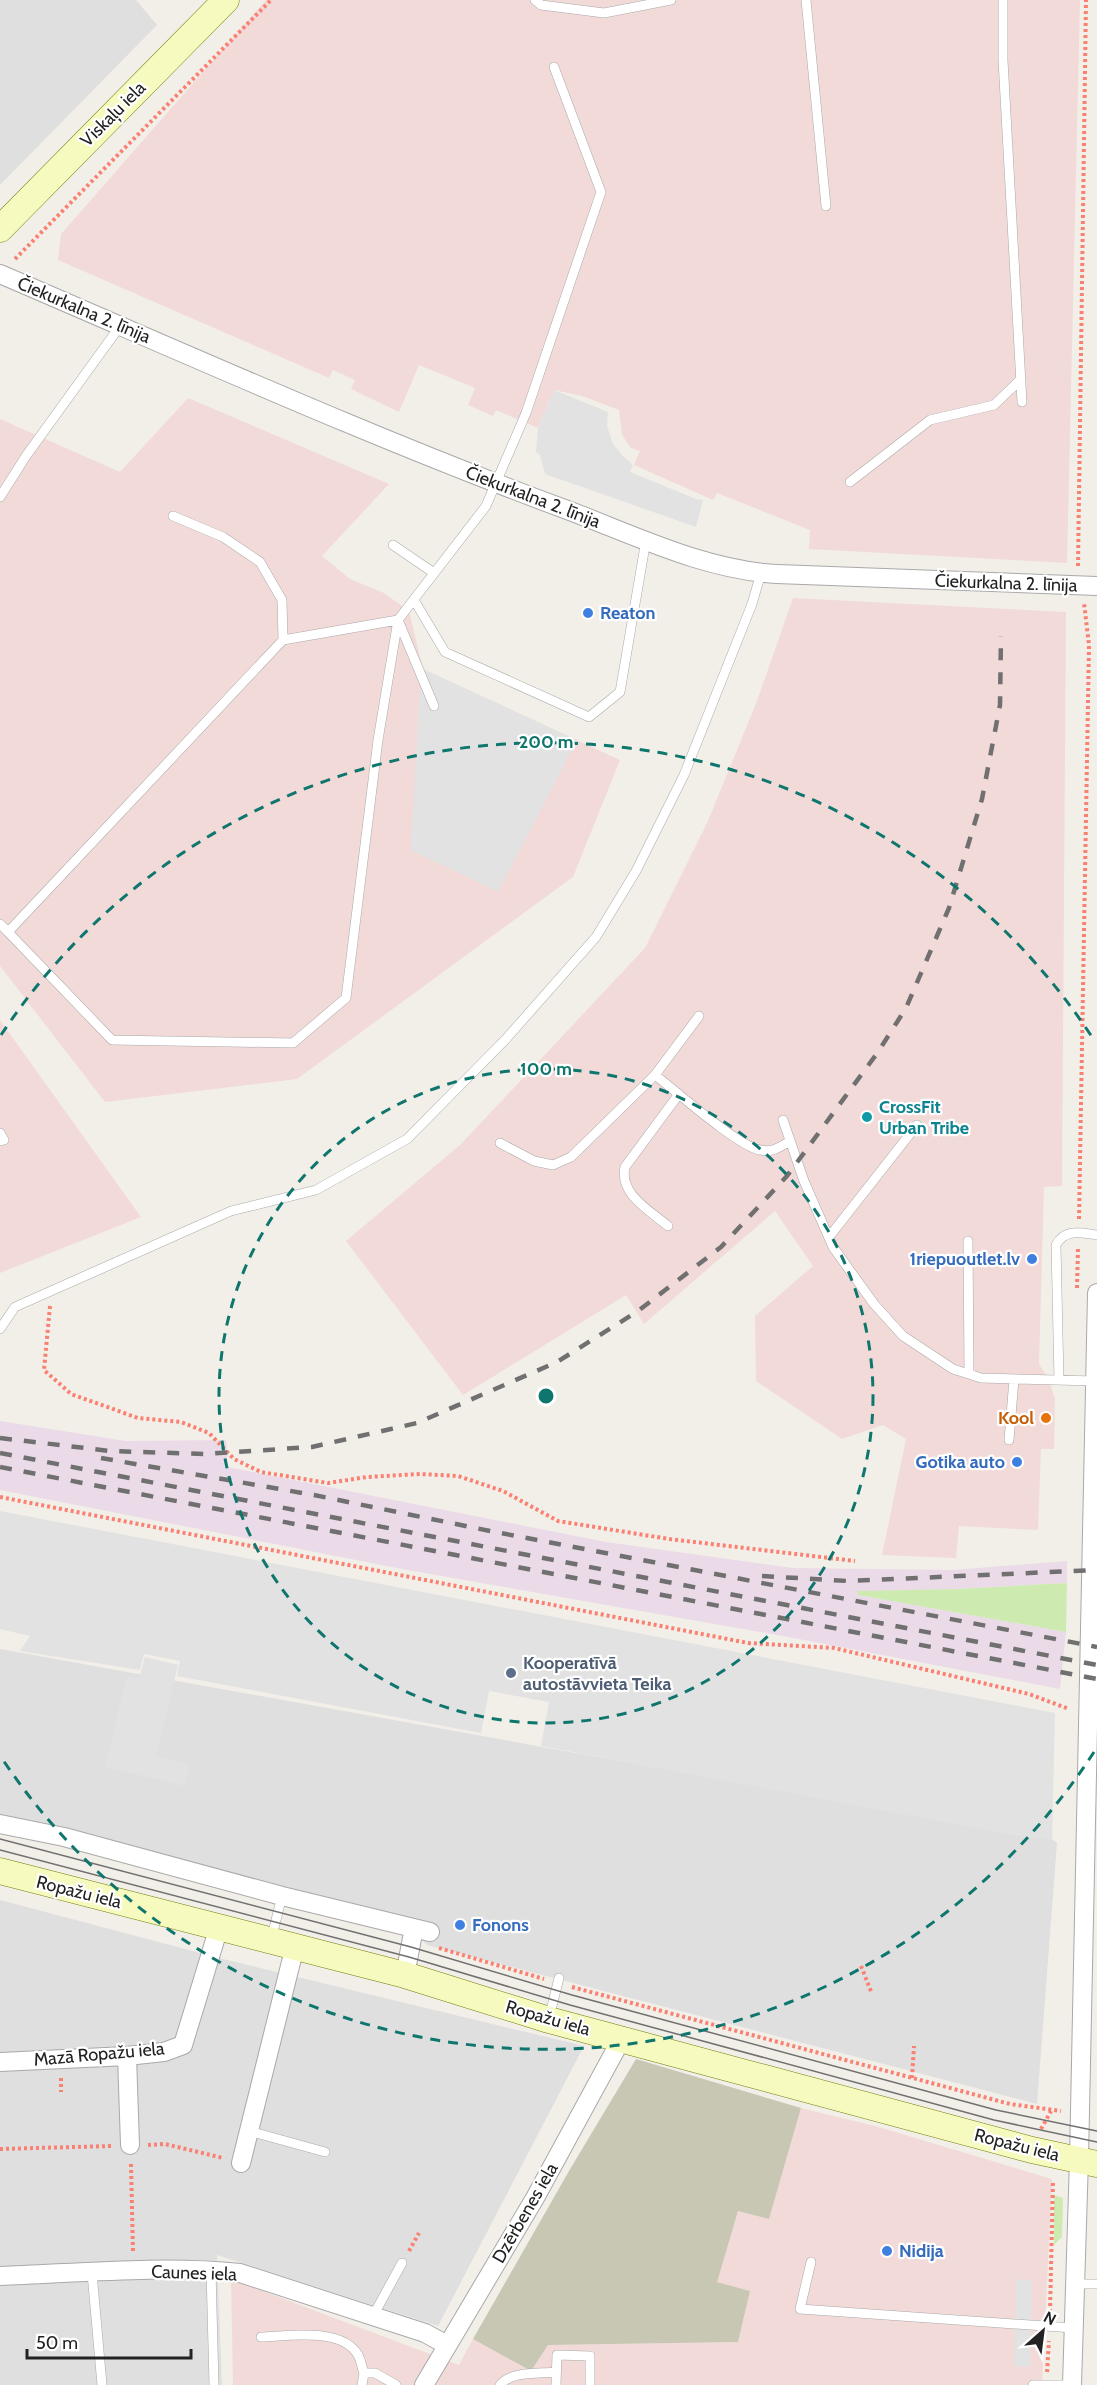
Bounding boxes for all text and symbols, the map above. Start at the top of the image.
street label: Viskaļu iela [76,77,151,152]
street label: Čiekurkalna 2. līnija [14,272,154,348]
street label: Čiekurkalna 2. līnija [463,461,604,533]
street label: Čiekurkalna 2. līnija [934,570,1078,596]
place label: Reaton [600,602,655,624]
marker: Reaton [581,606,595,620]
text: 200 m [519,731,573,753]
text: 100 m [520,1058,572,1080]
place label: CrossFit Urban Tribe [879,1096,969,1139]
marker: CrossFit Urban Tribe [860,1110,874,1124]
place label: 1riepuoutlet.lv [910,1248,1020,1270]
marker: 1riepuoutlet.lv [1025,1252,1039,1266]
centre of rings [536,1386,556,1406]
place label: Kool [998,1407,1034,1429]
marker: Kool [1039,1411,1053,1425]
place label: Gotika auto [916,1451,1005,1473]
marker: Gotika auto [1010,1455,1024,1469]
place label: Kooperatīvā autostāvvieta Teika [523,1652,672,1695]
marker: Kooperatīvā autostāvvieta Teika [504,1666,518,1680]
street label: Ropažu iela [34,1871,124,1913]
place label: Fonons [472,1914,529,1936]
marker: Fonons [453,1918,467,1932]
street label: Ropažu iela [503,1995,593,2041]
street label: Mazā Ropažu iela [33,2037,166,2071]
street label: Ropažu iela [972,2124,1062,2166]
street label: Dzērbenes iela [487,2159,563,2267]
place label: Nidija [899,2240,944,2262]
marker: Nidija [880,2244,894,2258]
street label: Caunes iela [151,2261,238,2286]
north arrow [1013,2301,1073,2361]
text: N [1040,2307,1059,2329]
scale bar [27,2322,190,2360]
text: 50 m [36,2332,78,2354]

